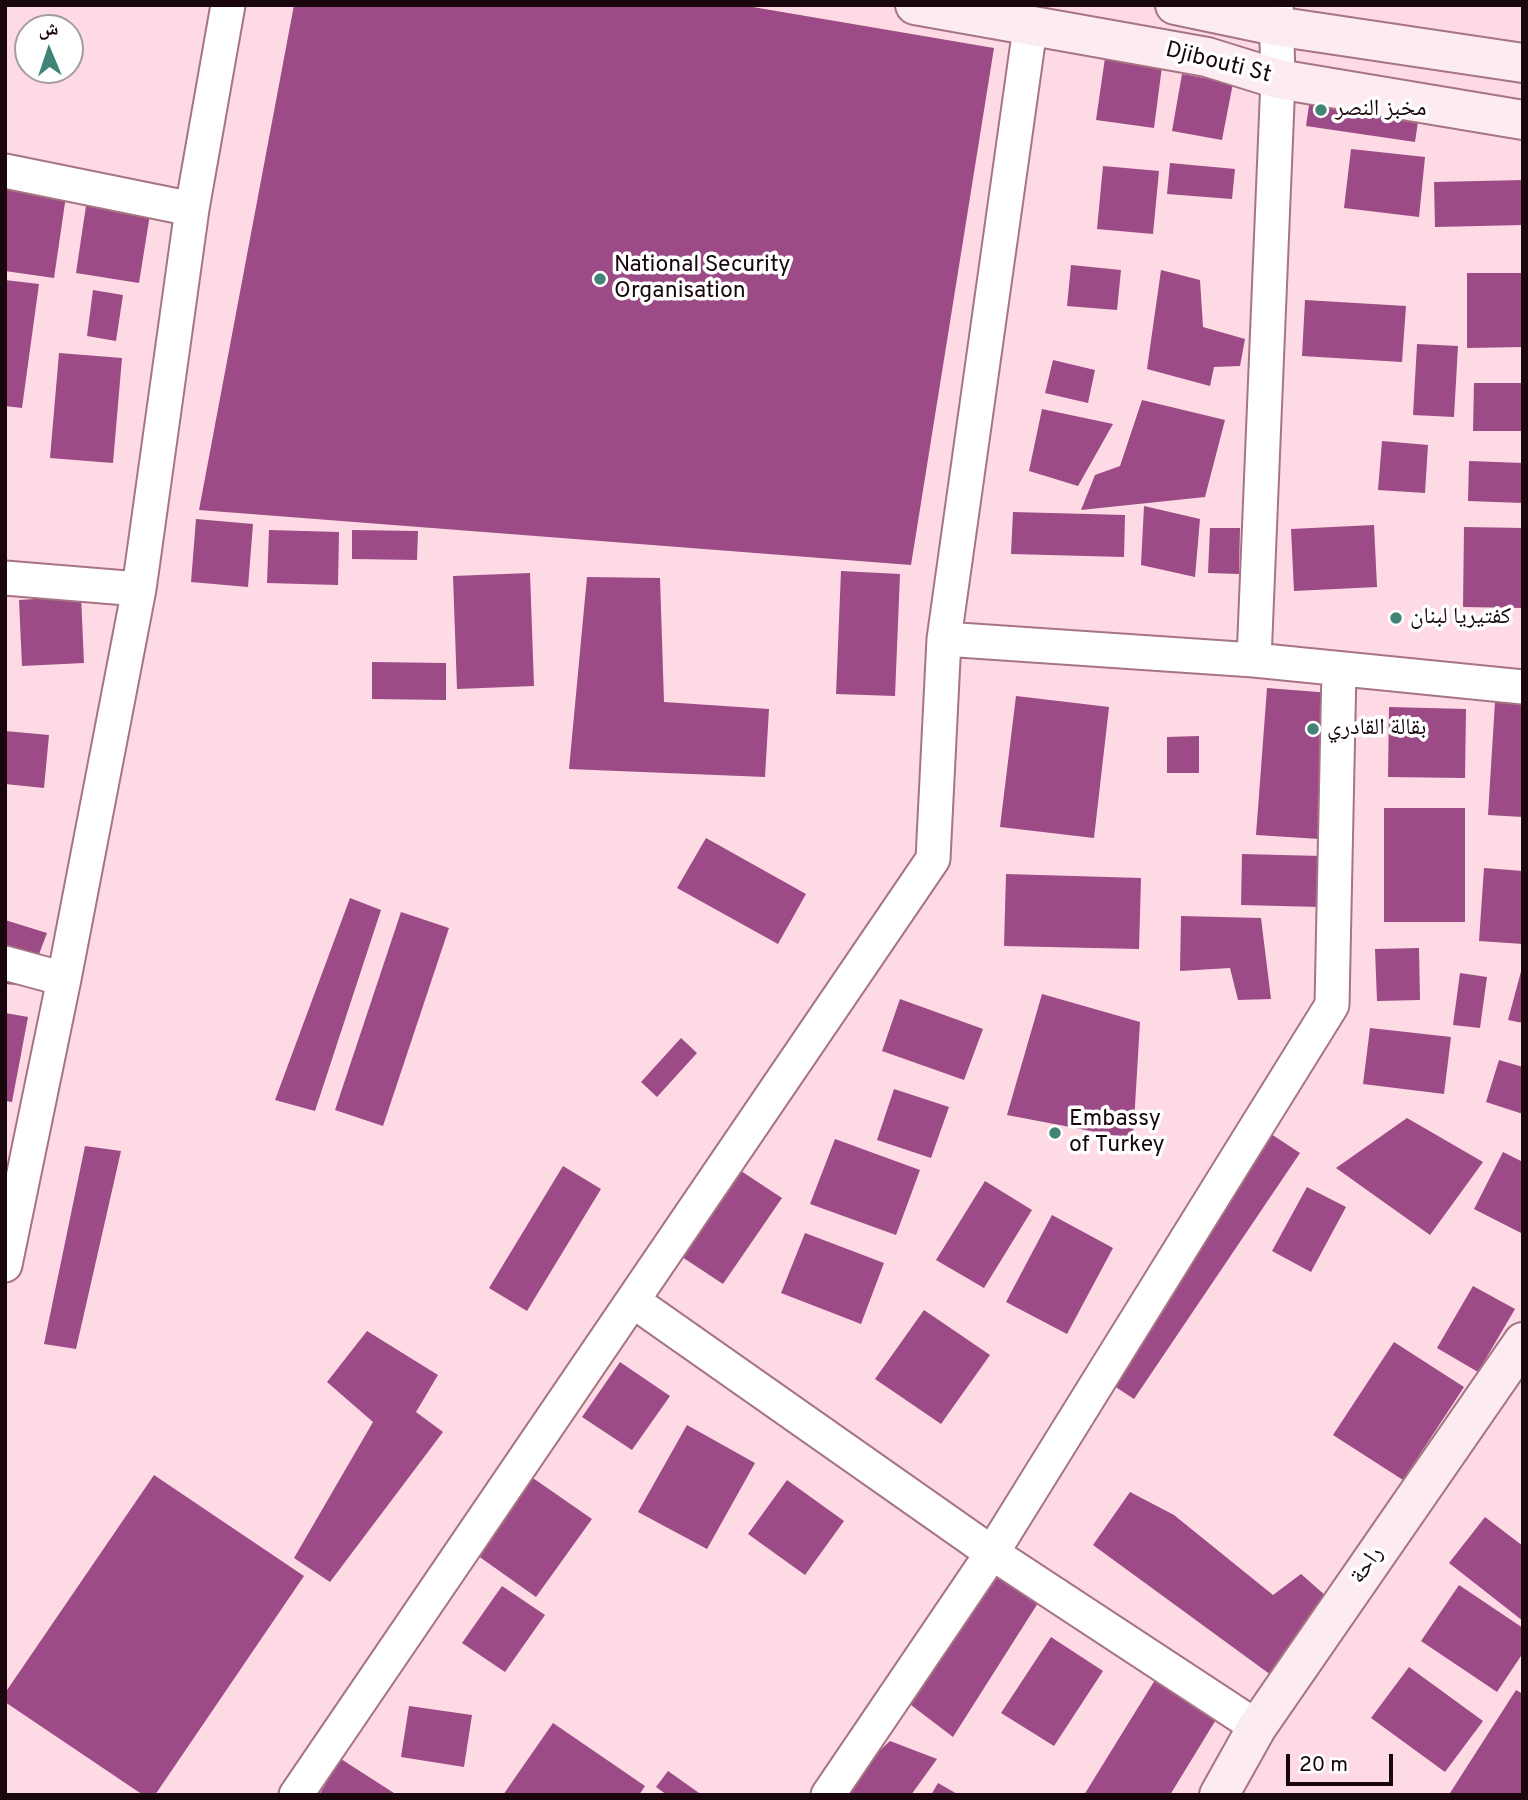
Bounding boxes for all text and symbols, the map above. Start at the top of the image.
north arrow [14,14,84,84]
text: ش [38,18,59,42]
street label: Djibouti St [1162,38,1274,90]
place label: مخبز النصر [1335,96,1426,124]
marker: مخبز النصر [1313,102,1329,118]
place label: National Security Organisation [614,252,790,306]
marker: National Security Organisation [592,271,608,287]
place label: كفتيريا لبنان [1410,604,1511,632]
marker: كفتيريا لبنان [1388,610,1404,626]
place label: بقالة القادري [1327,715,1426,743]
marker: بقالة القادري [1305,721,1321,737]
place label: Embassy of Turkey [1069,1106,1165,1160]
marker: Embassy of Turkey [1047,1125,1063,1141]
street label: راحة [1345,1542,1391,1590]
scale bar [1290,1741,1397,1785]
text: 20 m [1299,1752,1348,1779]

